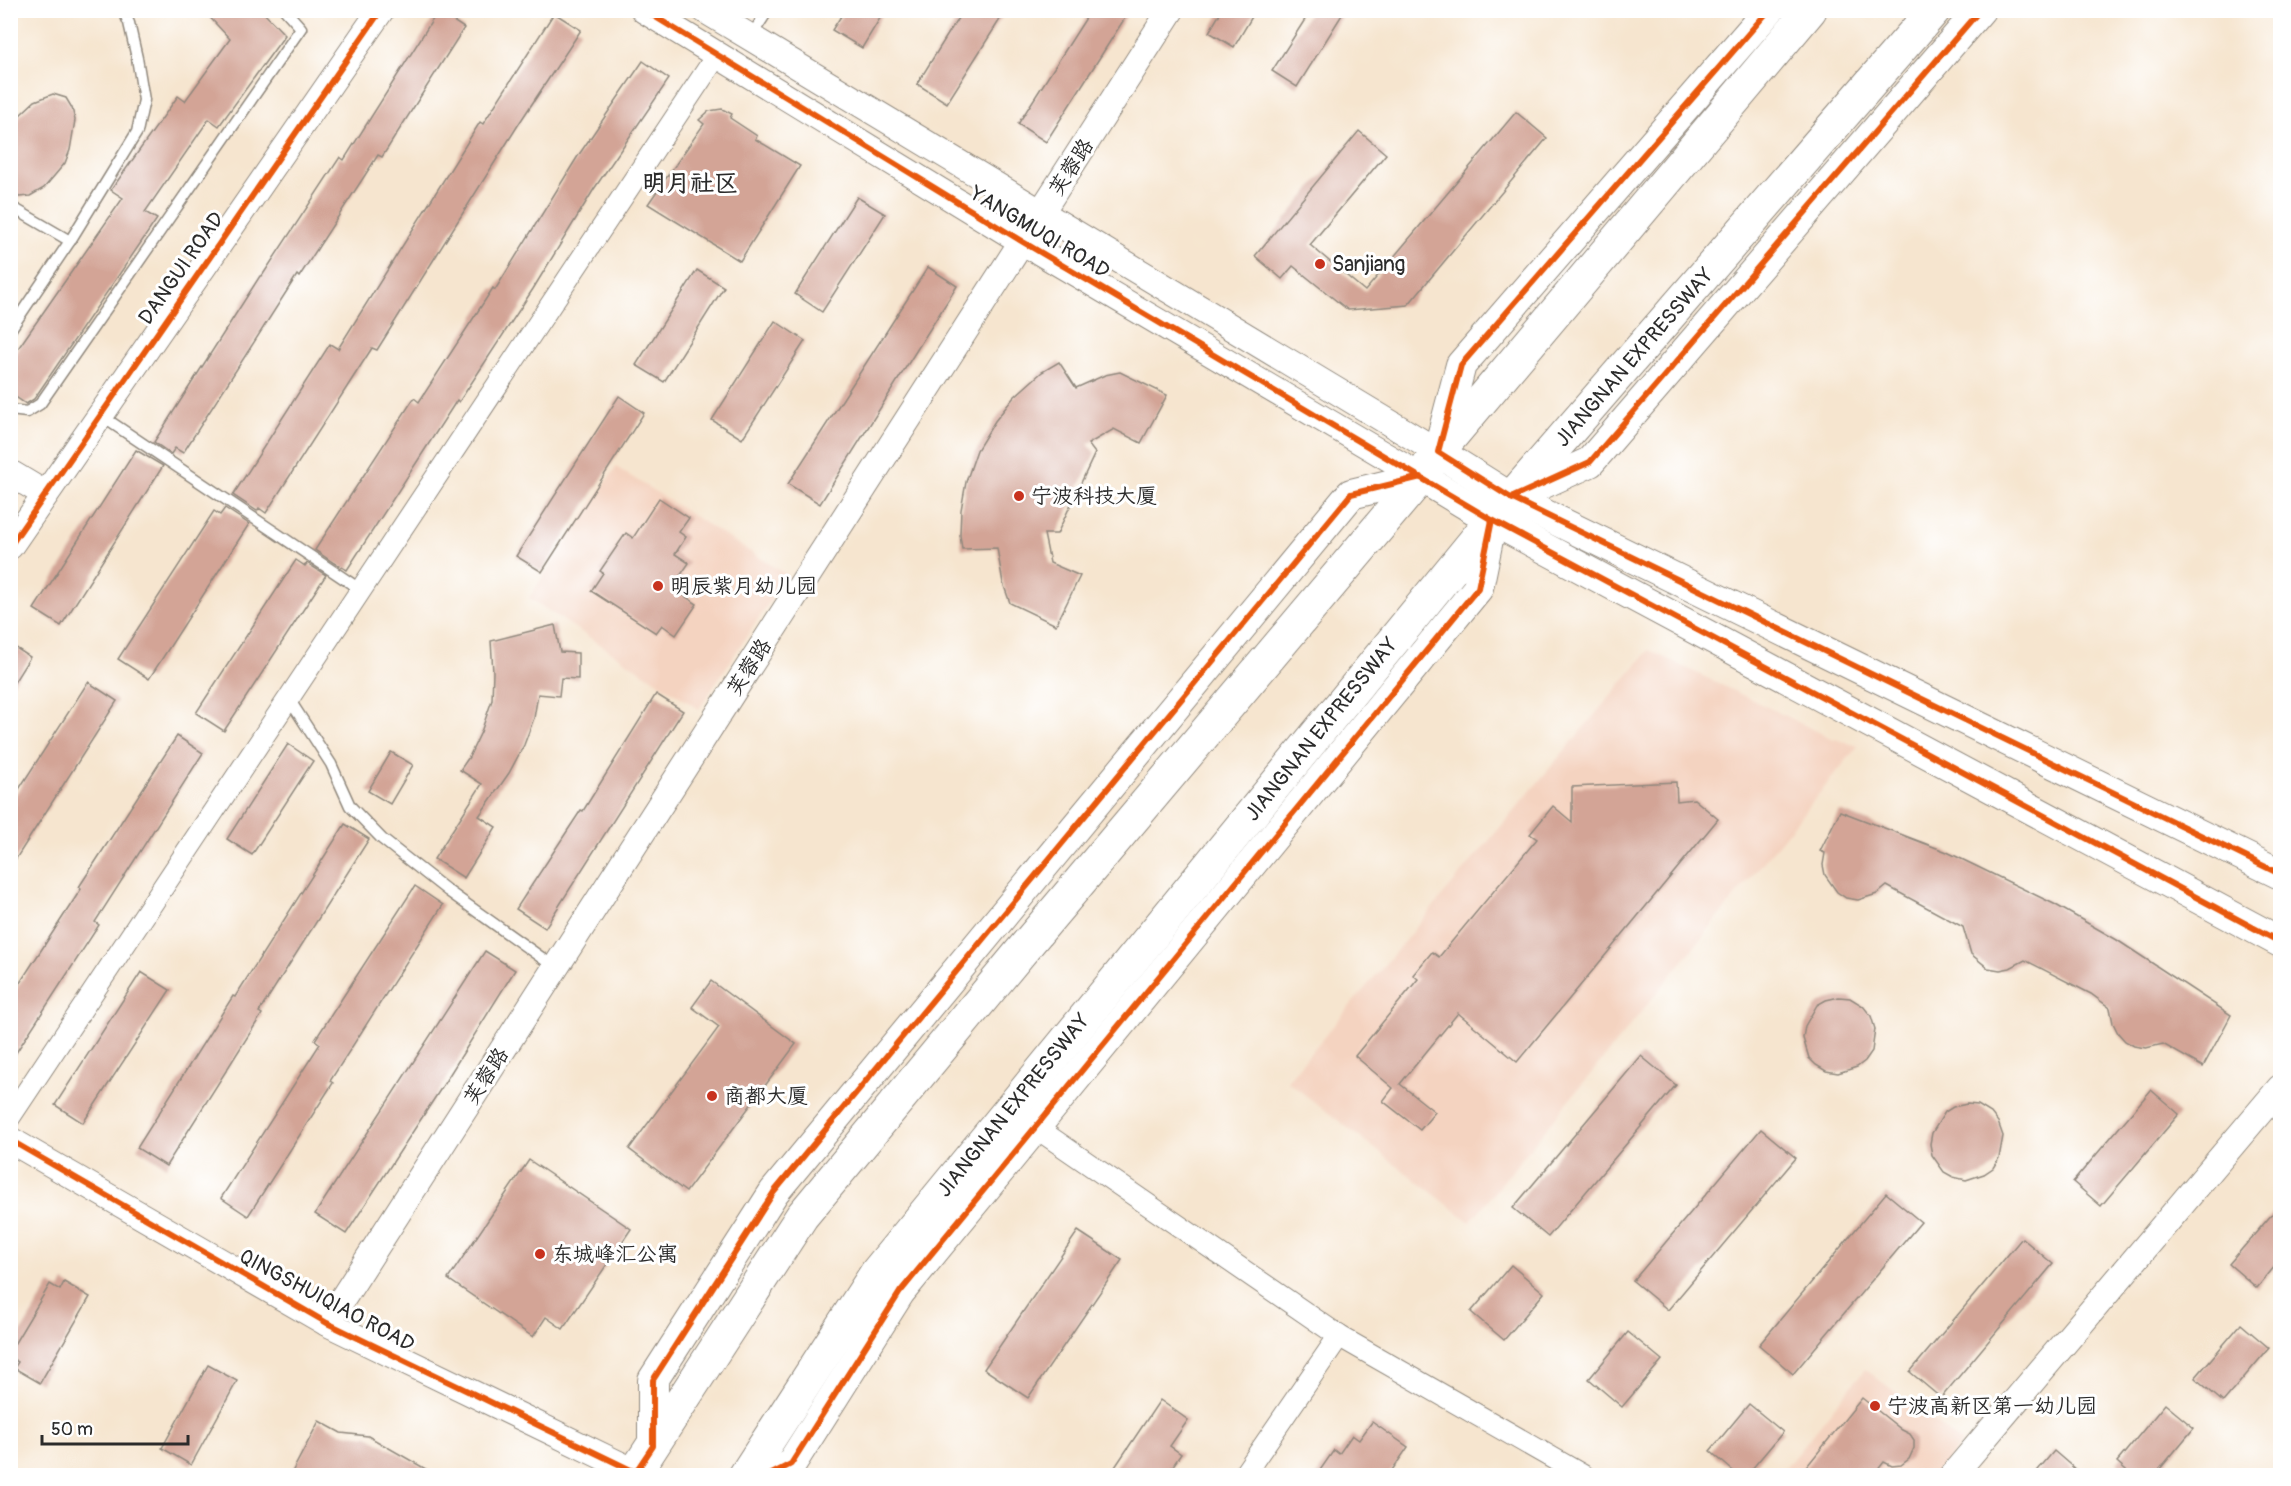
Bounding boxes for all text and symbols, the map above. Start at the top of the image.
street label: 芙蓉路 [1043,134,1100,201]
district label: 明月社区 [642,169,738,198]
street label: YANGMUQI ROAD [964,180,1115,285]
street label: DANGUI ROAD [133,207,230,330]
place label: Sanjiang [1332,251,1405,278]
marker: Sanjiang [1313,257,1327,271]
street label: JIANGNAN EXPRESSWAY [1549,262,1720,453]
place label: 宁波科技大厦 [1031,483,1157,510]
marker: 宁波科技大厦 [1012,489,1026,503]
place label: 明辰紫月幼儿园 [670,573,817,600]
marker: 明辰紫月幼儿园 [651,579,665,593]
street label: JIANGNAN EXPRESSWAY [1239,632,1404,827]
street label: 芙蓉路 [721,634,778,701]
street label: JIANGNAN EXPRESSWAY [931,1008,1096,1203]
street label: 芙蓉路 [458,1043,515,1110]
place label: 商都大厦 [724,1083,808,1110]
marker: 商都大厦 [705,1089,719,1103]
place label: 东城峰汇公寓 [552,1241,678,1268]
street label: QINGSHUIQIAO ROAD [234,1243,419,1358]
marker: 东城峰汇公寓 [533,1247,547,1261]
place label: 宁波高新区第一幼儿园 [1887,1393,2097,1420]
marker: 宁波高新区第一幼儿园 [1868,1399,1882,1413]
scale bar [42,1408,188,1446]
text: 50 m [51,1418,93,1441]

